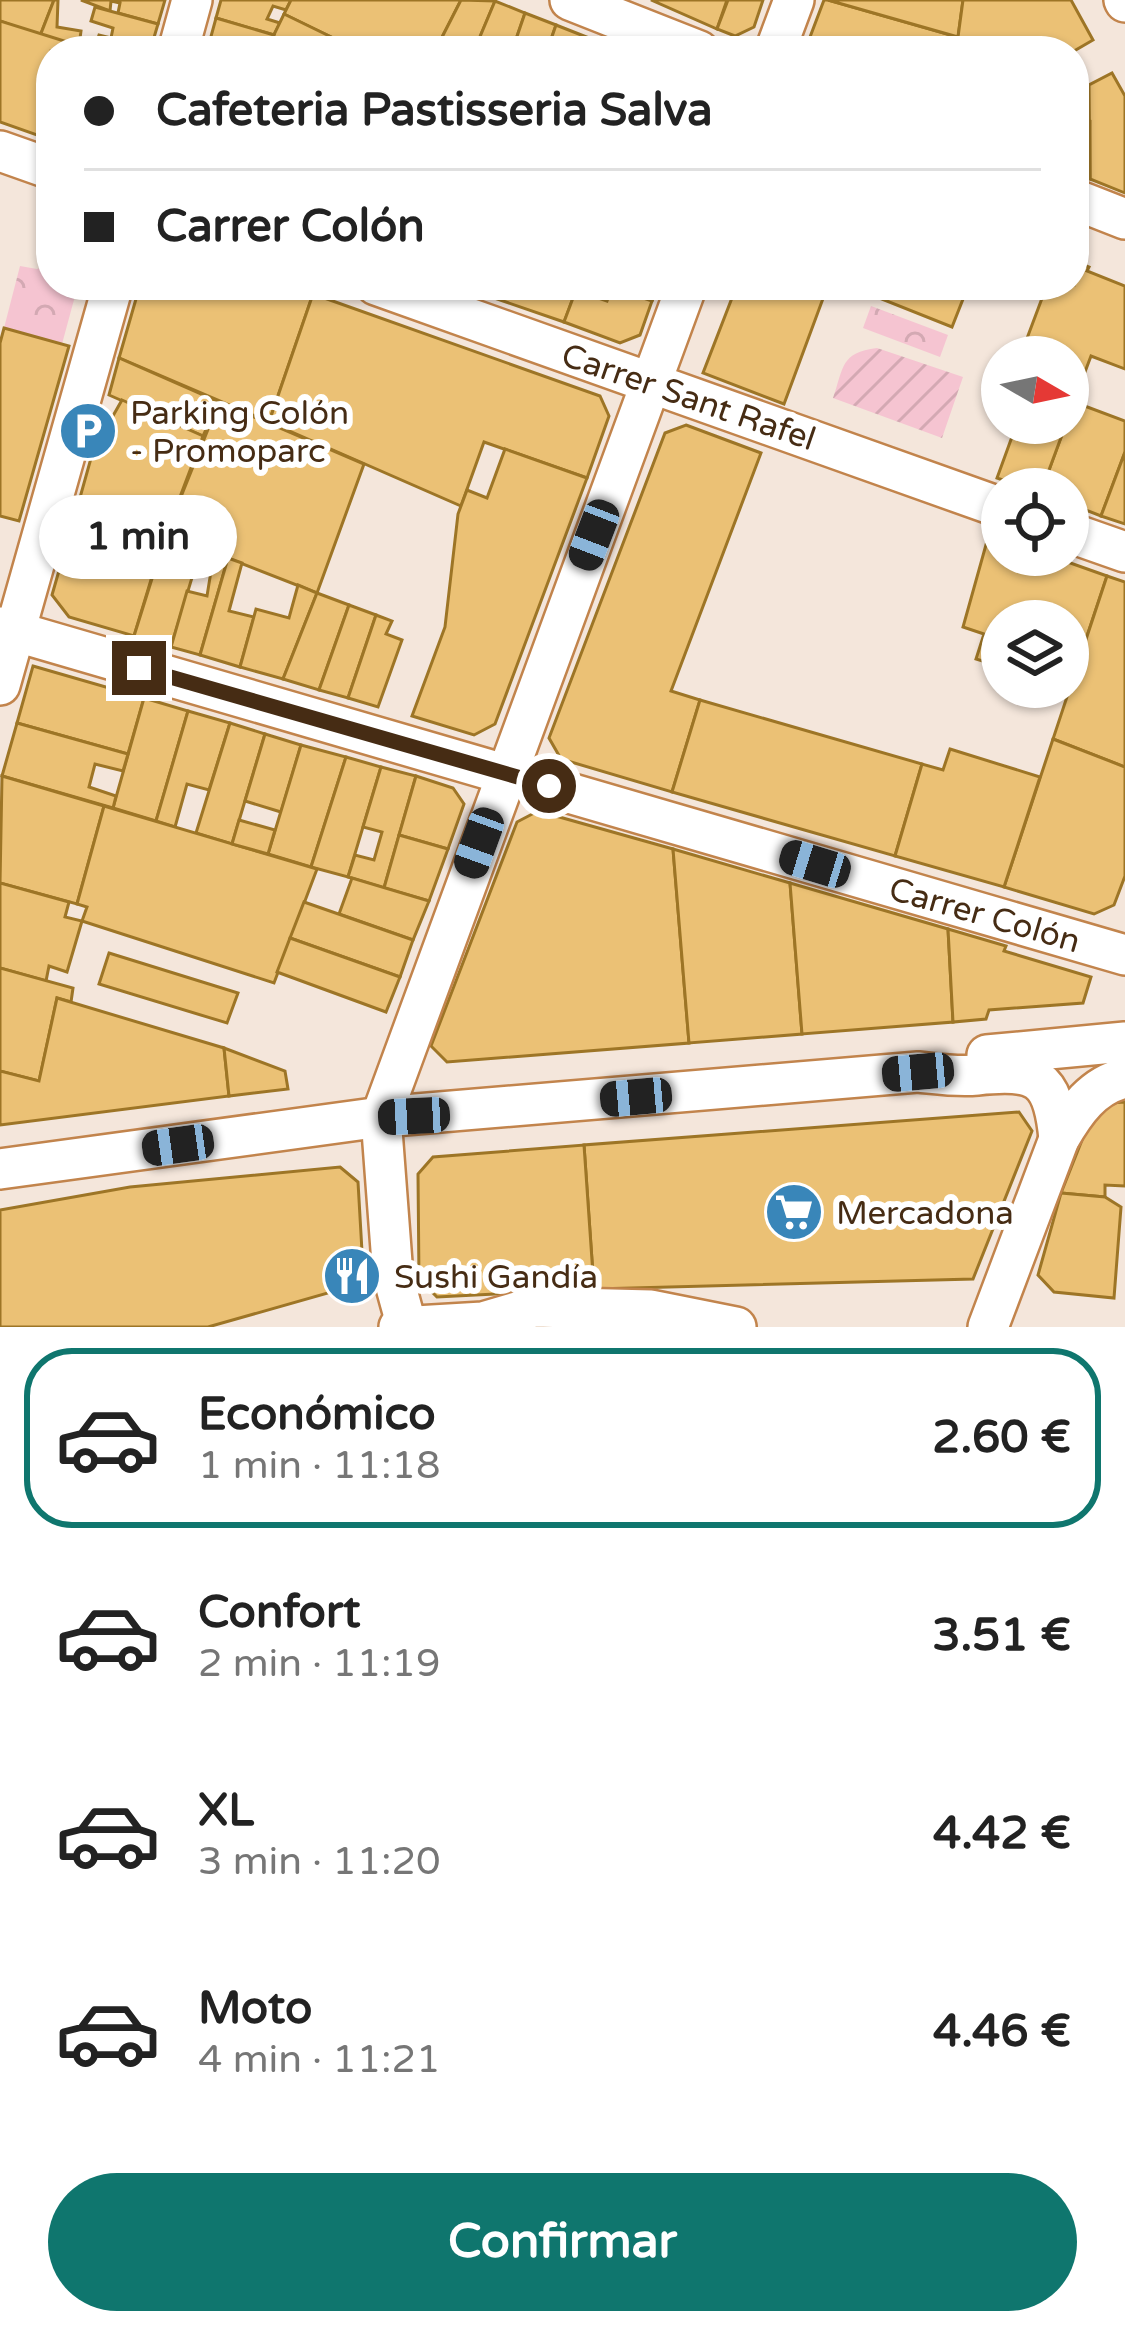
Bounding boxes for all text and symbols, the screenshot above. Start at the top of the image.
text: Cafeteria Pastisseria Salva [156,84,712,138]
text: Carrer Colón [156,200,425,254]
street label: Carrer Sant Rafel [556,336,821,459]
north arrow [981,336,1089,444]
map controls [981,336,1089,708]
place label: Parking Colón - Promoparc [130,394,349,471]
parking icon: Parking Colón - Promoparc [57,400,119,462]
button: locate [981,468,1089,576]
callout: 1 min [40,494,238,578]
car [564,495,624,575]
text: 1 min [86,513,190,560]
button: layers [981,600,1089,708]
route end [112,641,166,695]
route start [522,759,576,813]
car [450,803,508,883]
car [775,836,855,892]
street label: Carrer Colón [885,870,1085,961]
car [881,1051,955,1093]
car [599,1076,673,1118]
car [377,1096,451,1136]
car [140,1122,216,1168]
supermarket icon: Mercadona [763,1181,825,1243]
place label: Mercadona [836,1194,1014,1233]
restaurant icon: Sushi Gandía [321,1245,383,1307]
place label: Sushi Gandía [394,1258,598,1297]
icon: car [54,1384,162,1492]
text: Económico [198,1388,436,1442]
text: 2.60 € [932,1411,1071,1465]
text: 1 min · 11:18 [198,1442,440,1489]
icon: car [54,1582,162,1690]
text: Confort [198,1586,360,1640]
text: 3.51 € [932,1609,1071,1663]
text: 2 min · 11:19 [198,1640,440,1687]
icon: car [54,1780,162,1888]
text: XL [198,1784,254,1838]
text: 4.42 € [933,1807,1071,1861]
text: 3 min · 11:20 [198,1838,440,1885]
icon: car [54,1978,162,2086]
text: Moto [198,1982,312,2036]
text: 4.46 € [933,2005,1071,2059]
text: 4 min · 11:21 [198,2036,440,2083]
button: Confirmar [48,2173,1077,2311]

